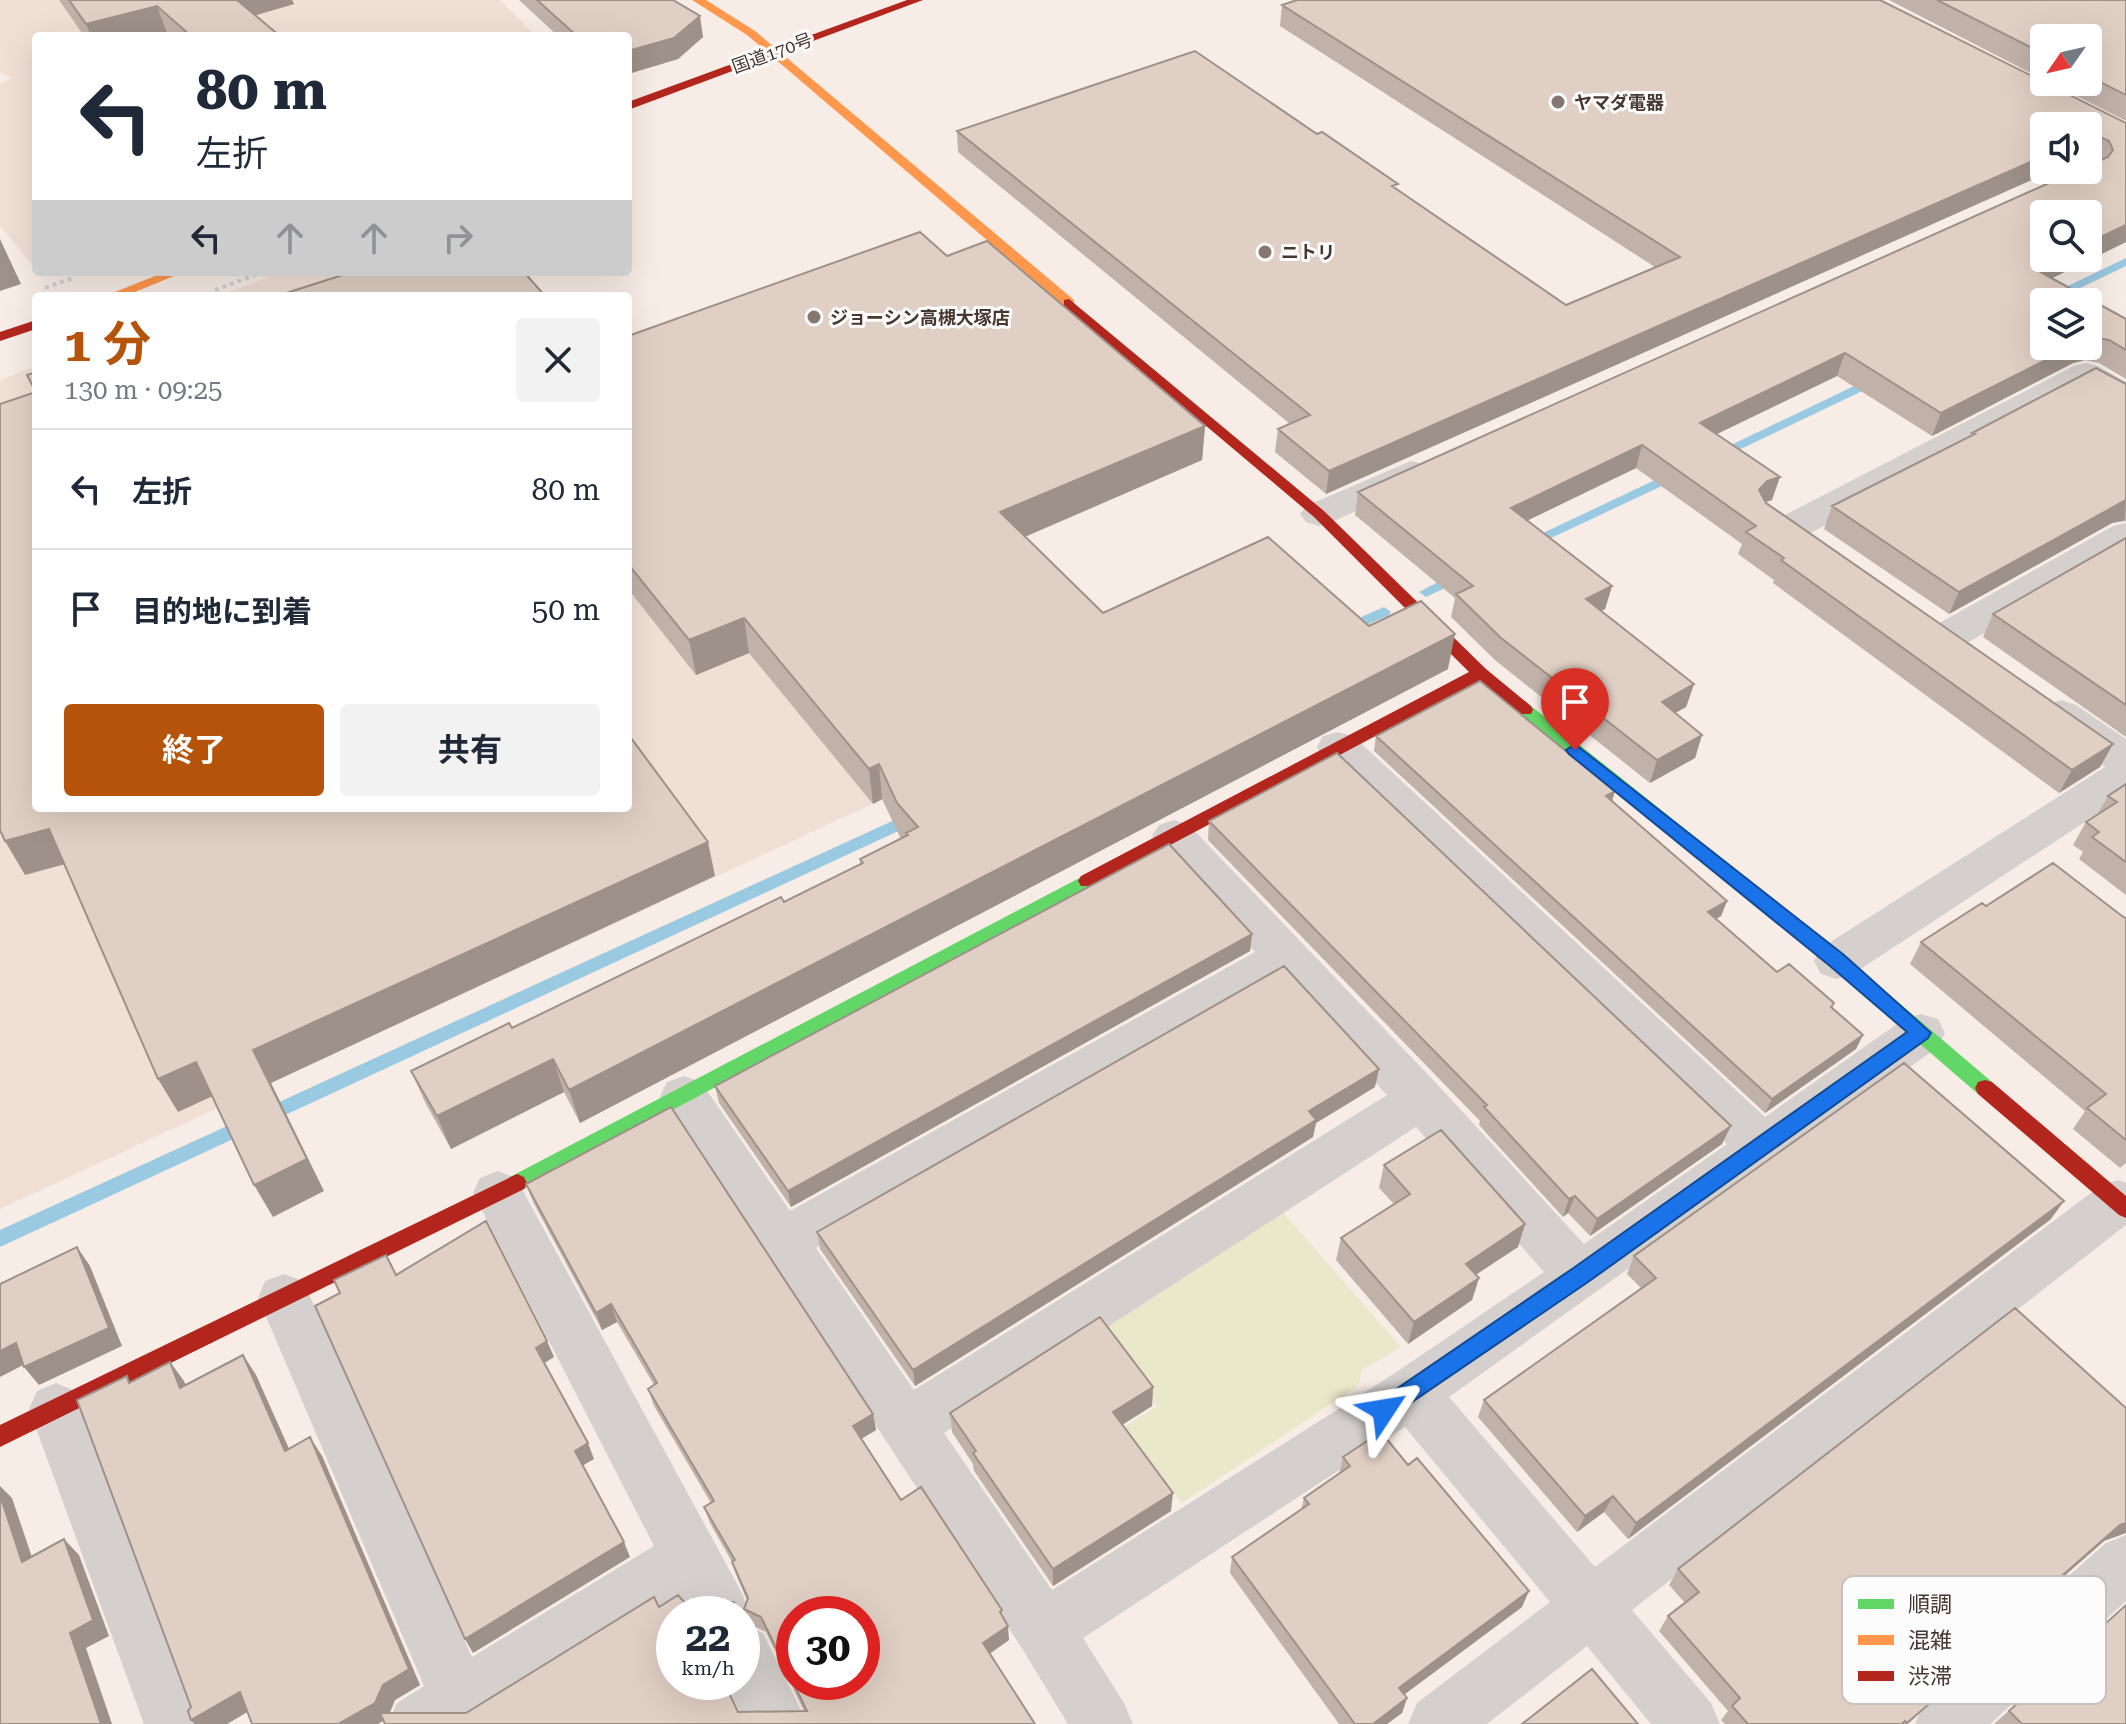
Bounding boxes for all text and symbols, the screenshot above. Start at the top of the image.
north arrow [2030,24,2102,96]
map controls [2030,24,2102,360]
street label: 国道170号 [729,29,815,77]
text: 80 m [196,57,327,123]
icon: left [64,64,168,168]
place label: ヤマダ電器 [1574,92,1664,113]
marker: ヤマダ電器 [1549,93,1567,111]
button: sound [2030,112,2102,184]
text: 左折 [196,133,268,175]
button: search [2030,200,2102,272]
icon: left [184,216,228,260]
icon: ahead [268,216,312,260]
icon: ahead [352,216,396,260]
icon: right [436,216,480,260]
place label: ニトリ [1281,242,1335,263]
marker: ニトリ [1256,243,1274,261]
button: layers [2030,288,2102,360]
place label: ジョーシン高槻大塚店 [830,307,1010,328]
marker: ジョーシン高槻大塚店 [805,308,823,326]
text: 1 分 [64,317,151,373]
button: close [516,318,600,402]
text: 130 m · 09:25 [64,375,223,405]
icon: left [64,467,108,511]
text: 80 m [531,472,600,507]
text: 左折 [132,474,192,509]
icon: arrive [64,587,108,631]
text: 50 m [531,592,600,627]
text: 目的地に到着 [132,594,312,629]
pin [1541,668,1609,750]
icon: arrive [1553,680,1597,724]
button: 終了 [64,704,324,796]
button: 共有 [340,704,600,796]
position arrow [1342,1368,1426,1452]
legend [1842,1576,2106,1704]
text: 順調 [1908,1592,1952,1617]
speed limit sign: 30 [776,1596,880,1700]
text: 22 [686,1614,730,1661]
text: 混雑 [1908,1628,1952,1653]
text: km/h [681,1656,735,1680]
text: 渋滞 [1908,1664,1952,1689]

